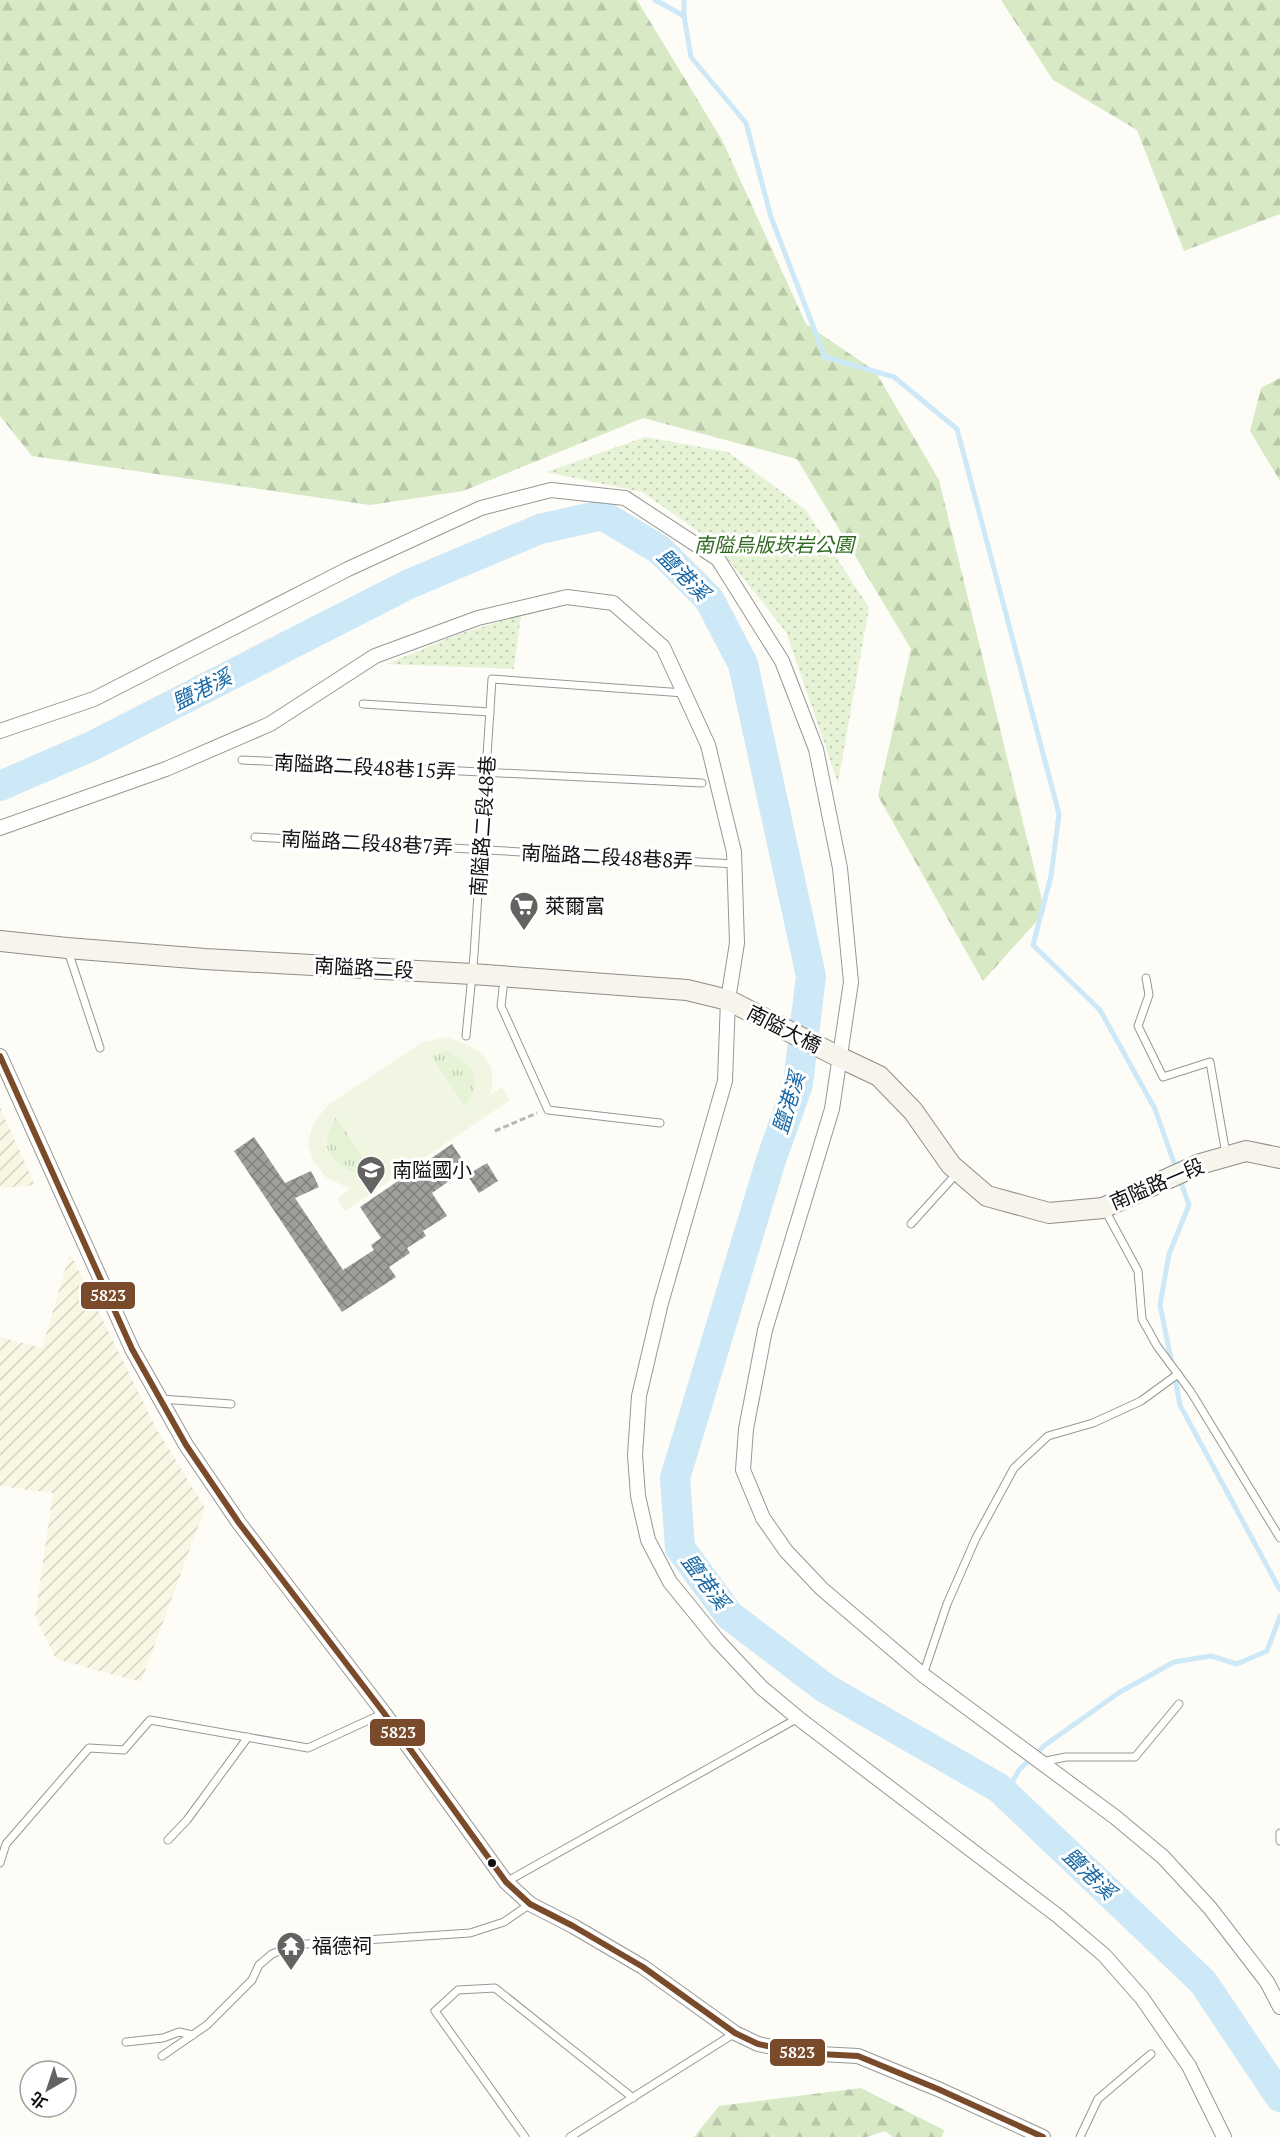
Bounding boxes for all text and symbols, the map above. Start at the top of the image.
park label: 南隘烏版崁岩公園 [694,531,857,558]
water label: 鹽港溪 [652,542,718,609]
water label: 鹽港溪 [167,661,239,716]
street label: 南隘路二段48巷15弄 [273,748,457,785]
street label: 南隘路二段48巷 [464,755,501,897]
street label: 南隘路二段48巷7弄 [280,825,454,860]
street label: 南隘路二段48巷8弄 [520,839,694,874]
supermarket icon: 萊爾富 [508,890,540,932]
place label: 萊爾富 [545,892,605,919]
street label: 南隘路二段 [313,951,415,984]
street label: 南隘大橋 [742,998,826,1059]
water label: 鹽港溪 [765,1066,812,1137]
street label: 南隘路一段 [1106,1152,1208,1216]
school or university icon: 南隘國小 [355,1154,387,1196]
place label: 南隘國小 [392,1156,472,1183]
line badge: 5823 [80,1281,136,1310]
text: 5823 [90,1284,126,1306]
water label: 鹽港溪 [676,1548,738,1617]
line badge: 5823 [369,1718,426,1747]
text: 5823 [380,1721,416,1743]
water label: 鹽港溪 [1057,1841,1124,1907]
unlabelled marker [486,1857,498,1869]
temple icon: 福德祠 [275,1930,307,1972]
place label: 福德祠 [312,1932,372,1959]
line badge: 5823 [769,2038,826,2067]
text: 5823 [779,2041,815,2063]
north arrow [18,2059,78,2119]
text: 北 [25,2087,52,2114]

